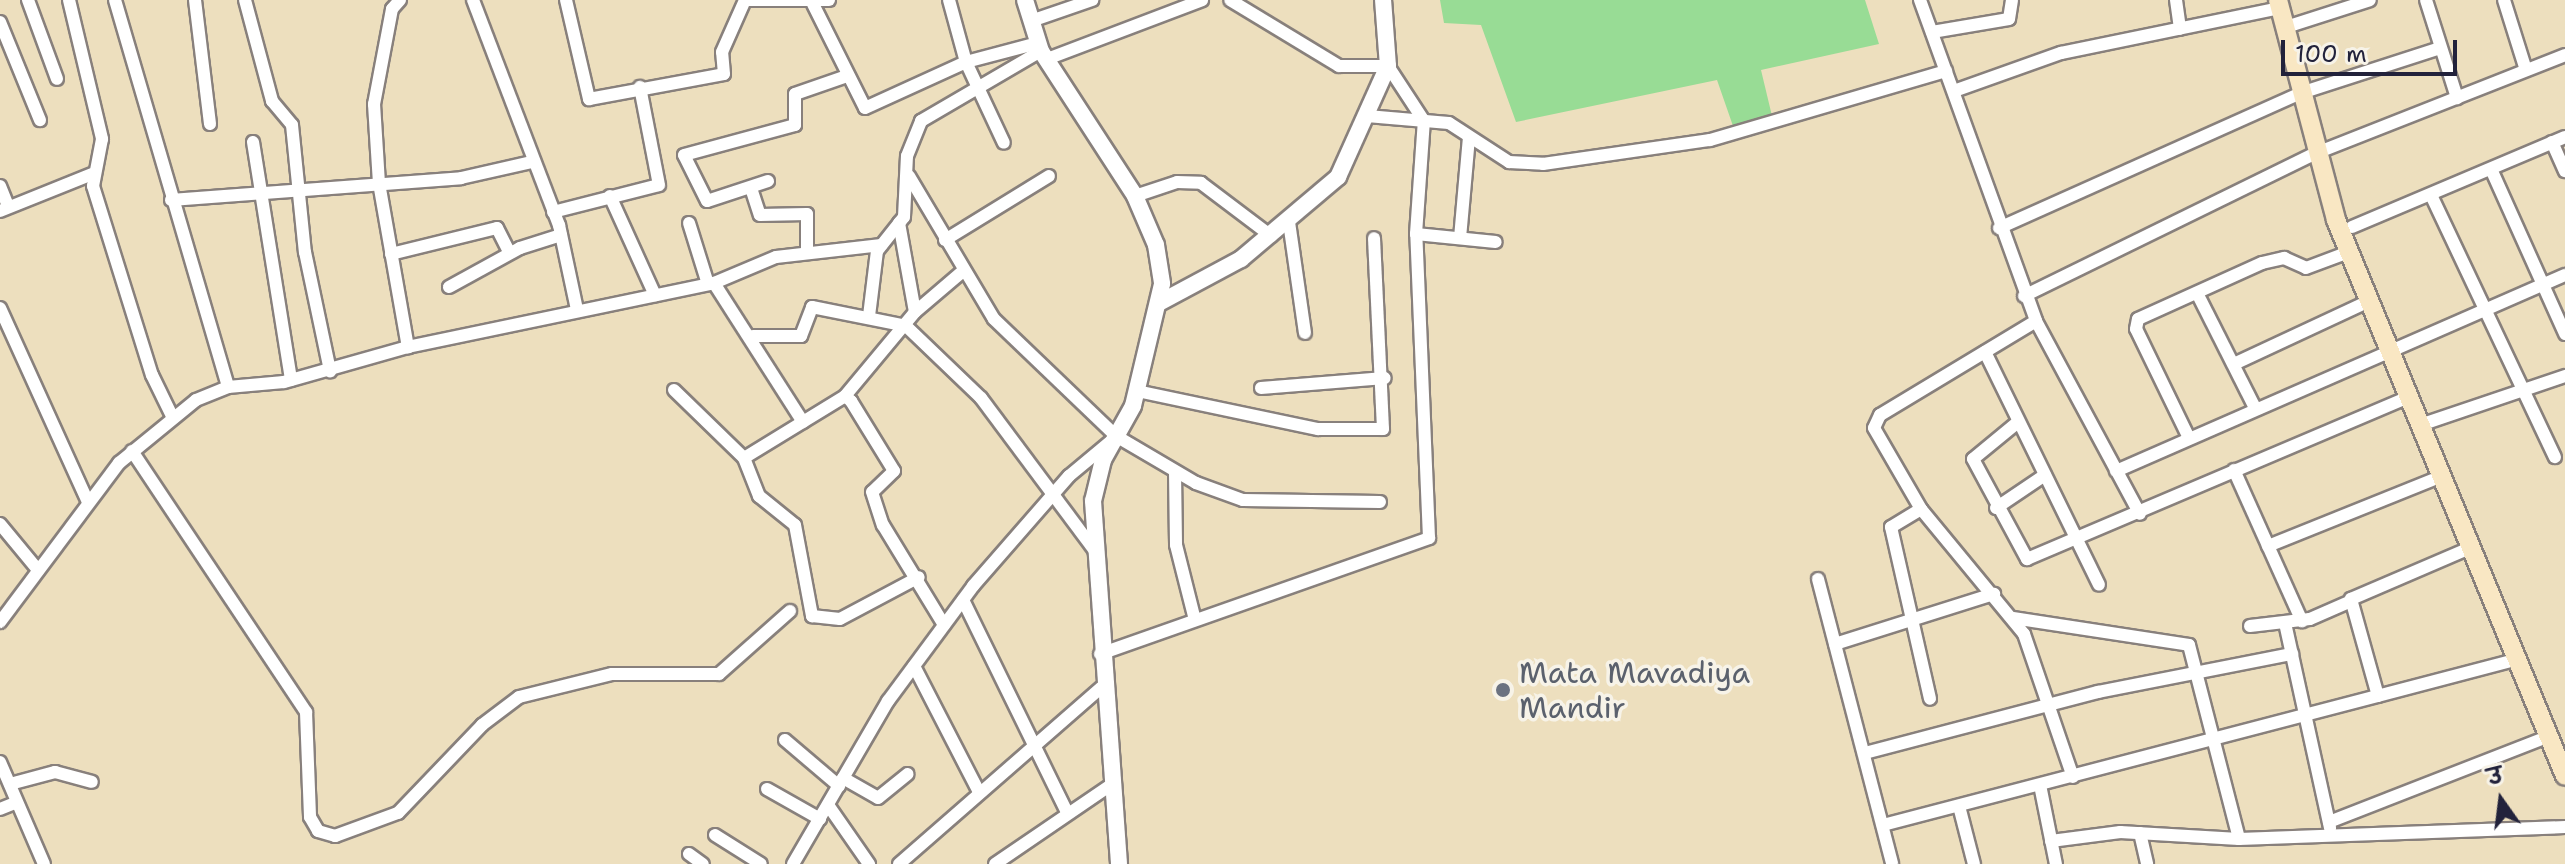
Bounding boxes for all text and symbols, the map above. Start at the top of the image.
scale bar [2285,24,2461,74]
text: 100 m [2295,38,2367,70]
place label: Mata Mavadiya Mandir [1519,655,1750,726]
marker: Mata Mavadiya Mandir [1494,681,1512,699]
north arrow [2461,760,2541,840]
text: उ [2484,760,2506,792]

